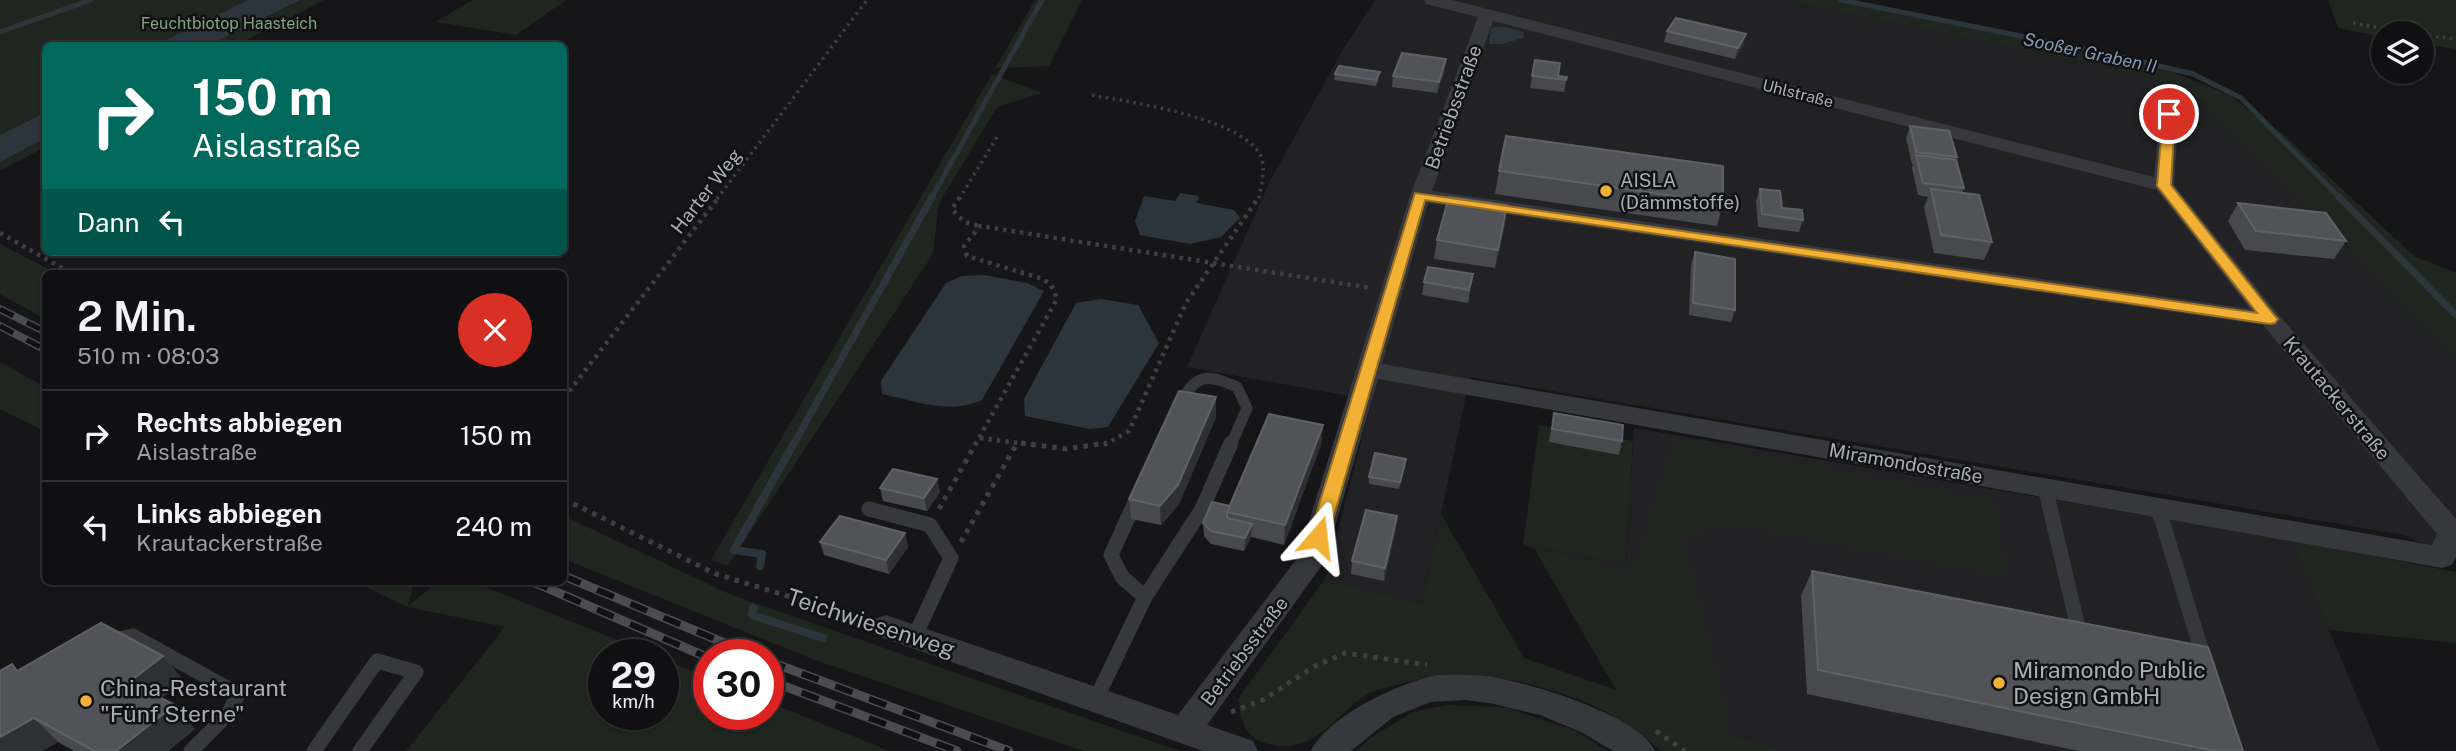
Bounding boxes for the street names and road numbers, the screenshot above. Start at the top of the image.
street label: Betriebsstraße [1420,42,1486,172]
street label: Uhlstraße [1760,75,1835,111]
street label: Harter Weg [666,144,746,238]
street label: Krautackerstraße [2279,332,2395,464]
street label: Miramondostraße [1827,439,1985,487]
street label: Teichwiesenweg [784,583,959,662]
street label: Betriebsstraße [1196,592,1292,710]

